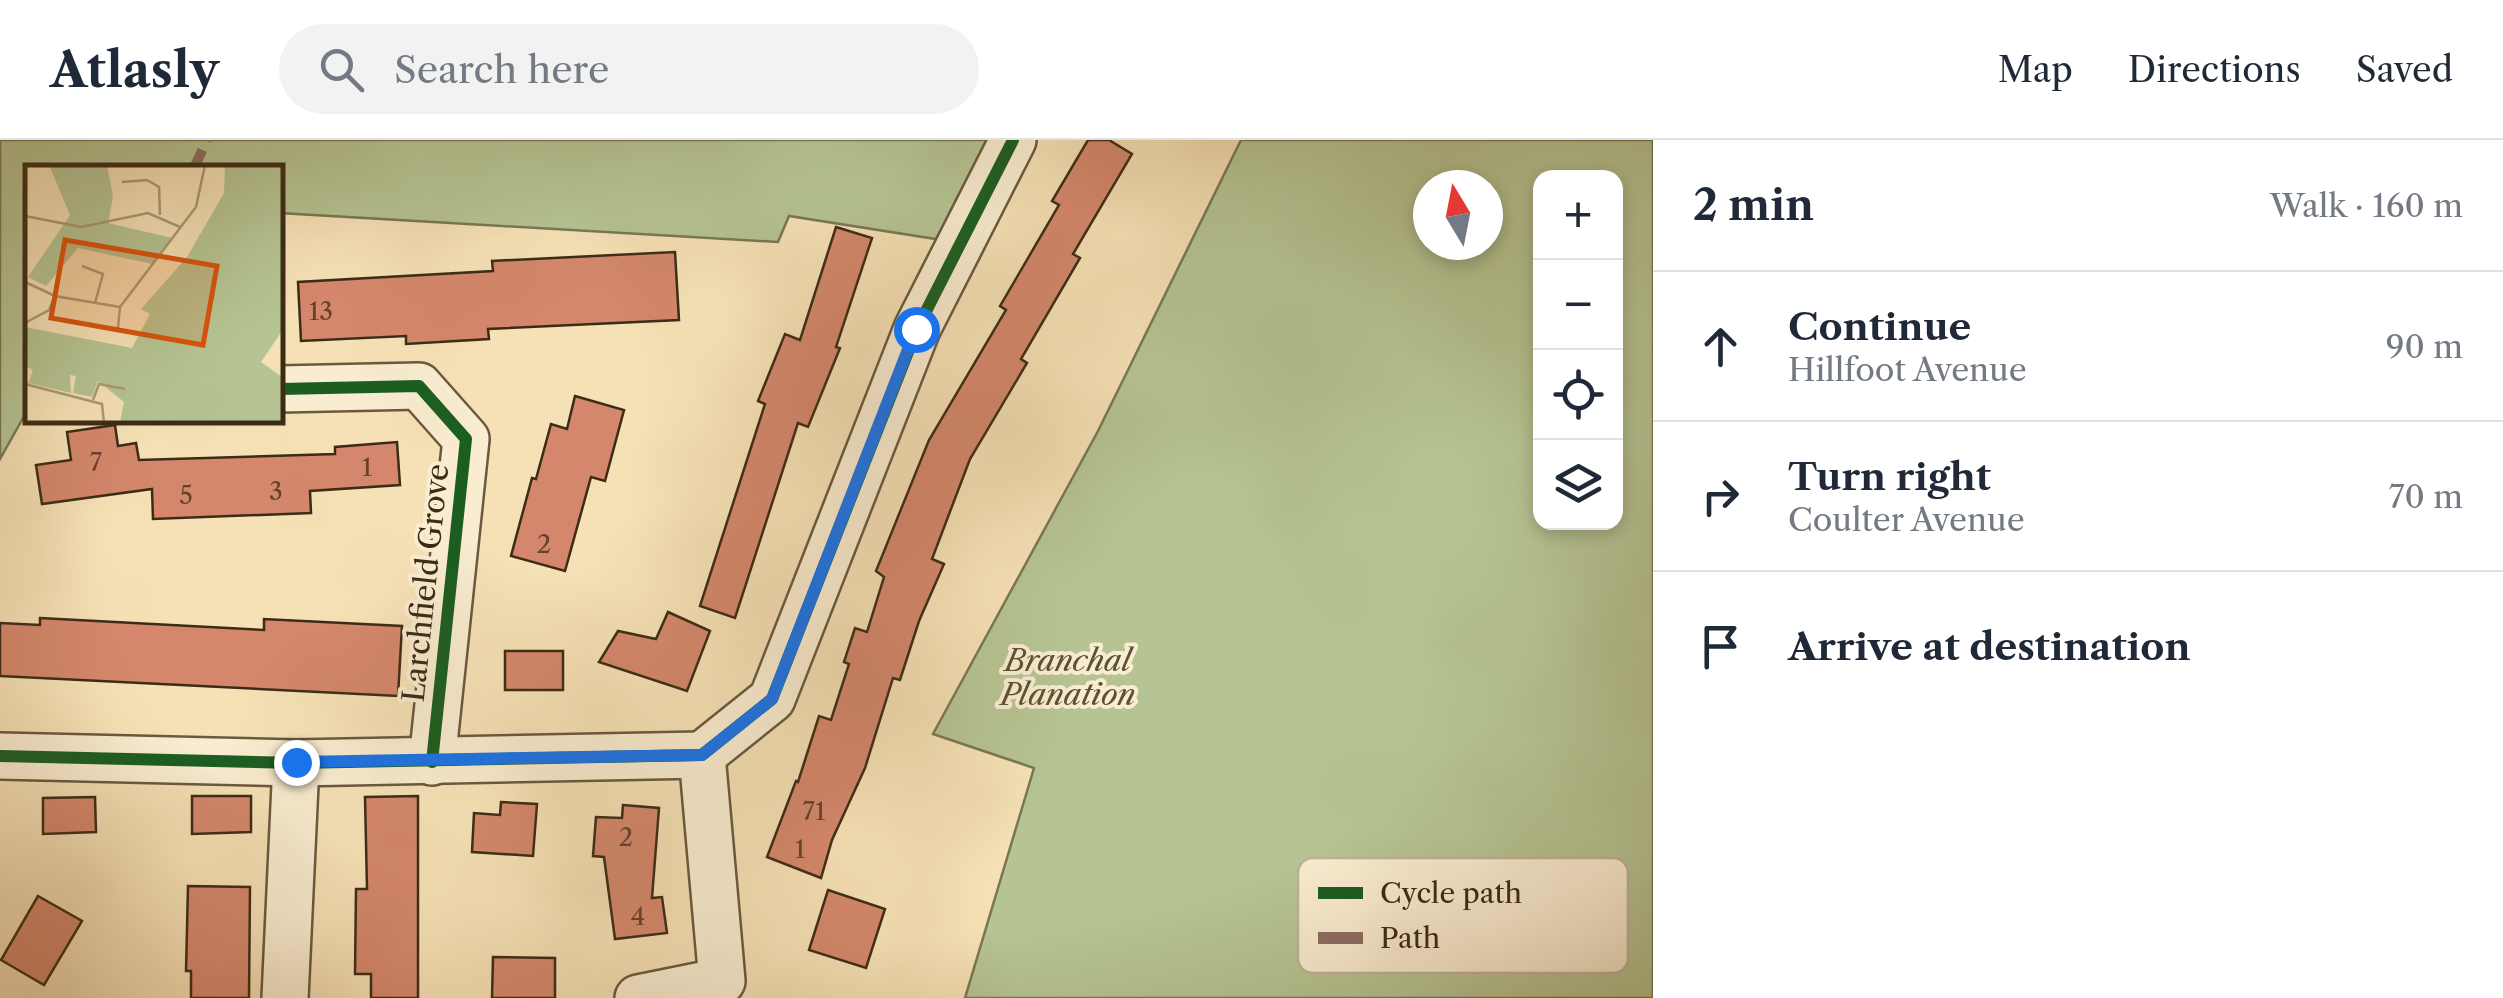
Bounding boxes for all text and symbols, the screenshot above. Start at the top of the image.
search box [279,24,979,114]
text: Atlasly [50,40,219,99]
icon: search [314,42,369,97]
text: Search here [394,46,609,93]
text: Map [1998,48,2073,91]
text: Directions [2128,48,2301,91]
text: Saved [2356,48,2453,91]
inset map [25,165,282,422]
north arrow [1413,170,1503,260]
map controls [1533,170,1623,530]
button: + [1533,170,1623,260]
text: 2 min [1693,179,1814,231]
text: Walk · 160 m [2270,186,2463,225]
button: − [1533,260,1623,350]
house number: 13 [309,296,333,327]
text: Continue [1788,303,1971,350]
route start [894,307,940,353]
icon: ahead [1693,319,1748,374]
text: 90 m [2386,327,2463,366]
button: locate [1533,350,1623,440]
text: Hillfoot Avenue [1788,350,2027,389]
button: layers [1533,440,1623,530]
house number: 7 [90,447,103,478]
house number: 1 [362,452,373,483]
text: Turn right [1788,453,1991,500]
street label: Larchfield Grove [395,462,456,704]
icon: right [1693,469,1748,524]
house number: 3 [269,476,283,507]
text: 70 m [2389,477,2463,516]
house number: 5 [179,480,193,511]
text: Coulter Avenue [1788,500,2025,539]
house number: 2 [537,529,551,560]
icon: arrive [1693,619,1748,674]
text: Arrive at destination [1788,623,2191,670]
park label: Branchal Planation [998,642,1136,713]
route end [274,740,320,786]
house number: 71 [803,796,826,827]
house number: 2 [619,822,633,853]
house number: 1 [795,834,806,865]
legend [1298,858,1628,973]
text: Cycle path [1380,876,1522,910]
house number: 4 [631,901,645,932]
text: Path [1380,921,1440,955]

